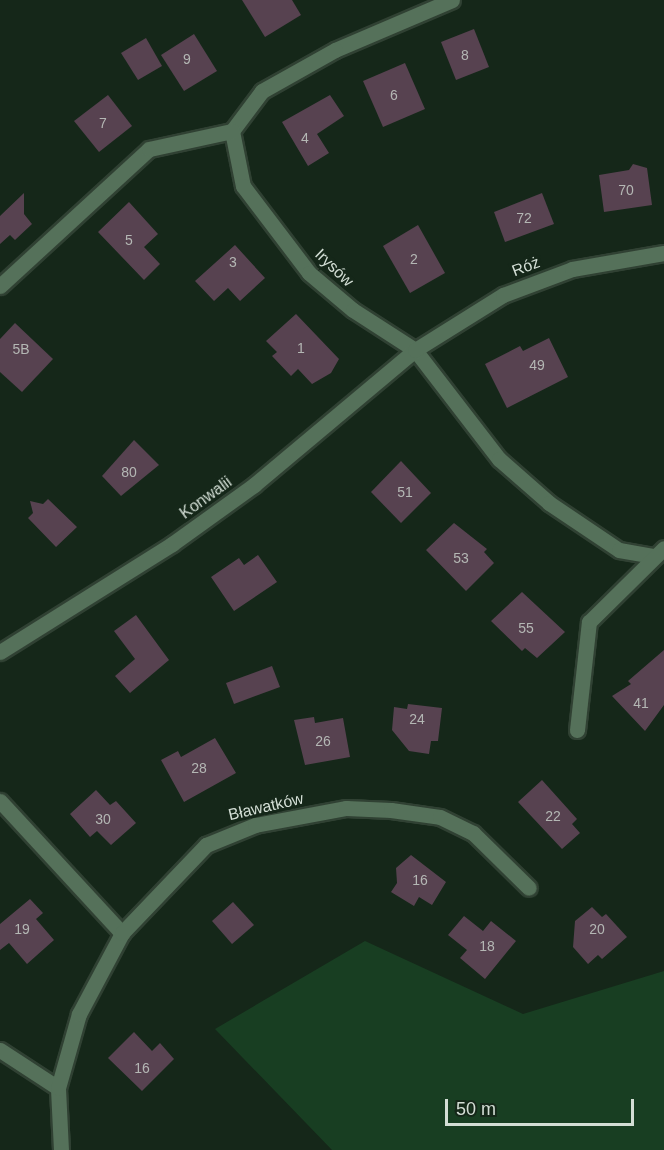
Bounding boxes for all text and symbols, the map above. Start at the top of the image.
house number: 8 [461,47,469,63]
house number: 9 [183,51,191,67]
house number: 6 [390,87,398,103]
house number: 7 [99,115,107,131]
house number: 4 [301,130,309,146]
house number: 70 [618,182,634,198]
house number: 72 [516,210,532,226]
house number: 5 [125,232,133,248]
street label: Irysów [311,245,357,291]
house number: 2 [410,251,418,267]
street label: Róż [509,253,543,281]
house number: 3 [229,254,237,270]
house number: 1 [297,340,305,356]
house number: 5B [12,341,30,357]
house number: 49 [529,357,545,373]
house number: 80 [121,464,137,480]
street label: Konwalii [176,473,236,523]
house number: 51 [397,484,413,500]
house number: 53 [453,550,469,566]
house number: 55 [518,620,534,636]
house number: 41 [633,695,649,711]
house number: 24 [409,711,425,727]
house number: 26 [315,733,331,749]
house number: 28 [191,760,207,776]
street label: Bławatków [227,789,305,825]
house number: 22 [545,808,561,824]
house number: 30 [95,811,111,827]
house number: 16 [412,872,428,888]
house number: 19 [14,921,30,937]
house number: 20 [589,921,605,937]
house number: 18 [479,938,495,954]
house number: 16 [134,1060,150,1076]
scale bar [448,1087,637,1125]
text: 50 m [456,1099,496,1119]

